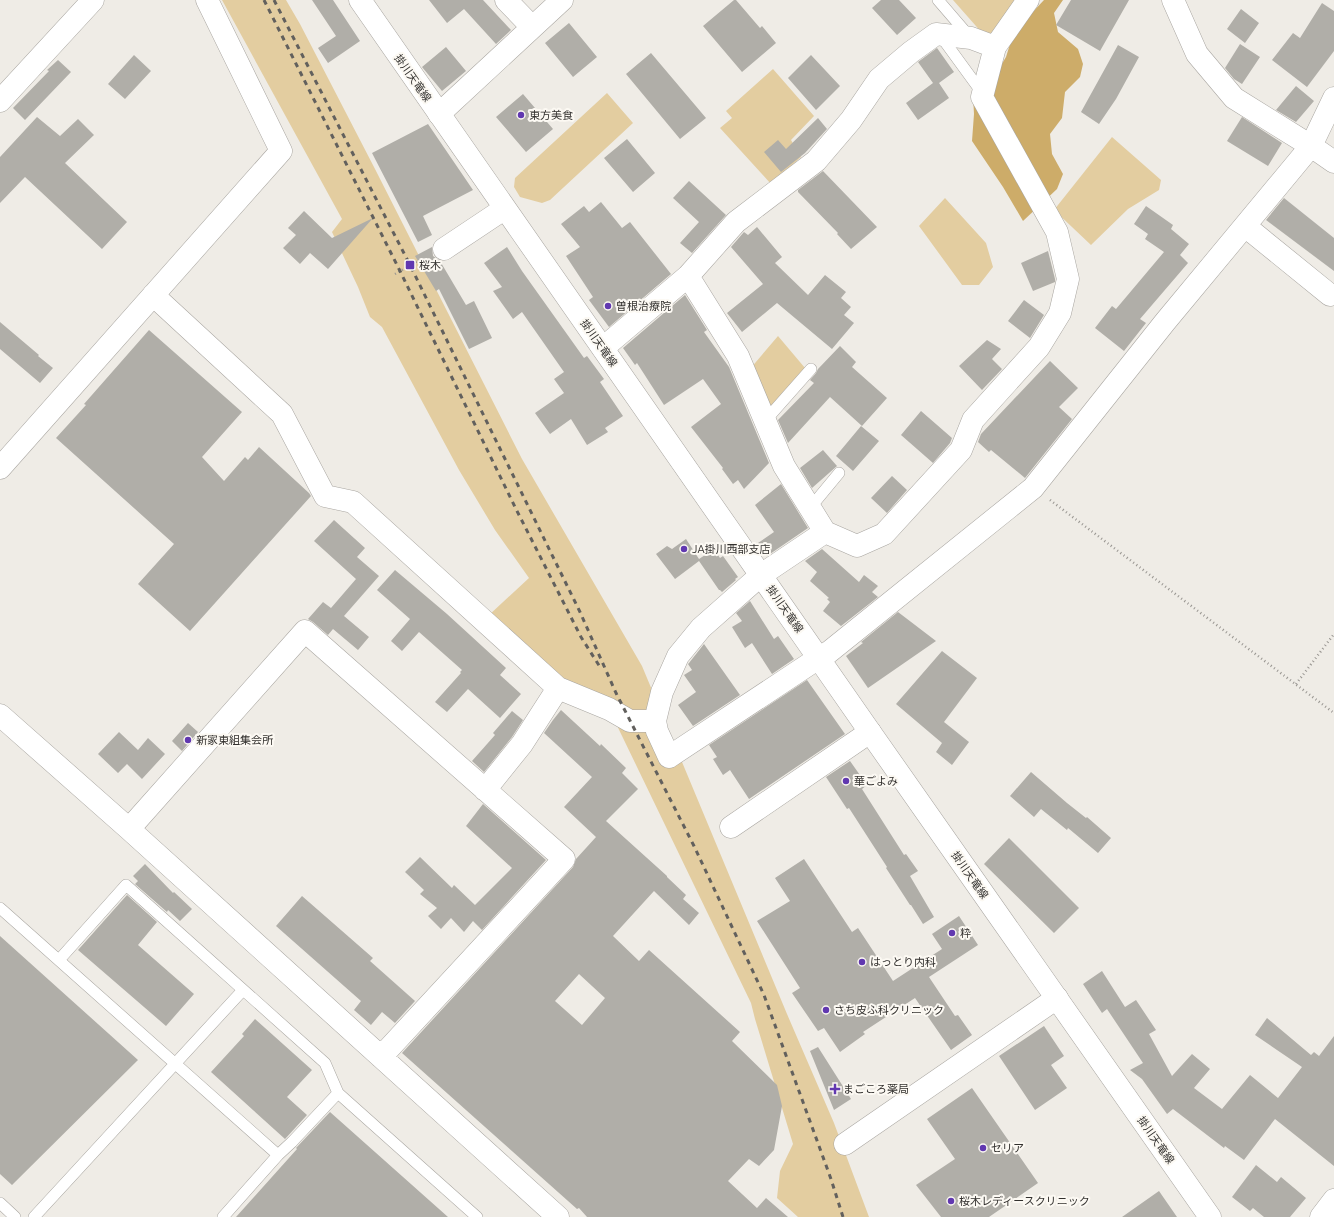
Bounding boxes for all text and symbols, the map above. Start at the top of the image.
street label: 掛川天竜線 [392,52,434,104]
place label: 東方美食 [529,109,573,121]
marker: 東方美食 [516,110,526,120]
marker: 桜木 [404,259,416,271]
place label: 桜木 [419,259,441,271]
place label: 曽根治療院 [616,300,671,312]
marker: 曽根治療院 [603,301,613,311]
street label: 掛川天竜線 [578,317,620,369]
place label: JA掛川西部支店 [692,543,771,555]
marker: JA掛川西部支店 [679,544,689,554]
street label: 掛川天竜線 [764,583,806,635]
place label: 新家東組集会所 [196,734,274,746]
marker: 新家東組集会所 [183,735,193,745]
place label: 華ごよみ [854,775,898,787]
marker: 華ごよみ [841,776,851,786]
street label: 掛川天竜線 [949,849,991,901]
place label: 粋 [960,927,971,939]
marker: 粋 [947,928,957,938]
place label: はっとり内科 [870,956,936,968]
marker: はっとり内科 [857,957,867,967]
place label: さち皮ふ科クリニック [834,1004,944,1016]
marker: さち皮ふ科クリニック [821,1005,831,1015]
place label: まごころ薬局 [843,1083,909,1095]
marker: まごころ薬局 [830,1084,840,1094]
street label: 掛川天竜線 [1135,1114,1177,1166]
place label: セリア [991,1142,1024,1154]
marker: セリア [978,1143,988,1153]
place label: 桜木レディースクリニック [959,1195,1090,1207]
marker: 桜木レディースクリニック [946,1196,956,1206]

